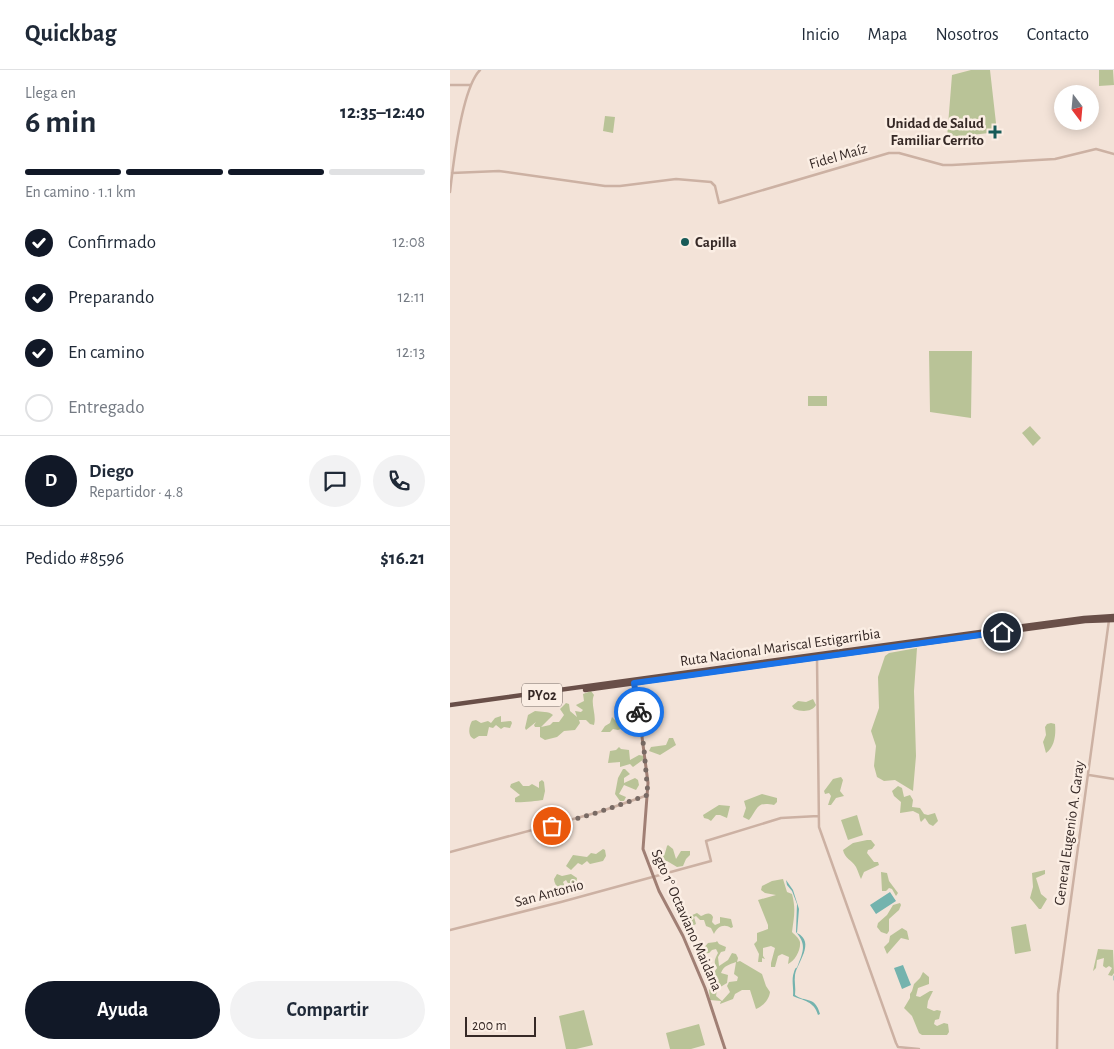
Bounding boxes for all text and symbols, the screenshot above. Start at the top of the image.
text: Quickbag [25,22,117,46]
text: Inicio [801,26,840,44]
text: Mapa [868,26,907,44]
text: Nosotros [935,26,999,44]
text: Contacto [1027,26,1089,44]
text: Llega en [25,85,76,101]
north arrow [1054,85,1099,130]
map controls [1054,85,1099,130]
text: 12:35–12:40 [340,103,425,122]
text: 6 min [25,106,96,138]
place label: Unidad de Salud Familiar Cerrito [886,116,984,148]
marker: Unidad de Salud Familiar Cerrito [988,125,1002,139]
street label: Fidel Maíz [808,141,869,172]
text: En camino · 1.1 km [25,184,136,200]
icon: check [25,229,53,257]
text: Confirmado [68,233,156,252]
text: 12:08 [393,234,425,250]
place label: Capilla [695,235,737,250]
marker: Capilla [679,236,691,248]
icon: check [25,284,53,312]
text: Preparando [68,288,154,307]
text: 12:11 [398,289,425,305]
icon: check [25,339,53,367]
text: En camino [68,343,145,362]
text: 12:13 [396,344,425,360]
text: Entregado [68,398,144,417]
button: chat [309,455,361,507]
button: phone [373,455,425,507]
text: Diego [89,462,134,481]
text: D [45,471,57,490]
text: Repartidor · 4.8 [89,484,183,500]
text: Pedido #8596 [25,549,124,568]
text: $16.21 [380,549,425,568]
pin [981,611,1023,653]
icon: home [988,618,1016,646]
street label: Ruta Nacional Mariscal Estigarribia [679,626,881,669]
road number: PY02 [522,684,562,706]
courier [614,687,664,737]
icon: bike [625,698,653,726]
street label: General Eugenio A. Garay [1052,759,1087,906]
pin [531,805,573,847]
icon: bag [538,812,566,840]
street label: Sgto 1° Octaviano Maidana [648,847,725,993]
street label: San Antonio [513,877,585,910]
button: Ayuda [25,981,220,1039]
button: Compartir [230,981,425,1039]
scale bar [465,1014,536,1037]
text: 200 m [472,1019,507,1033]

